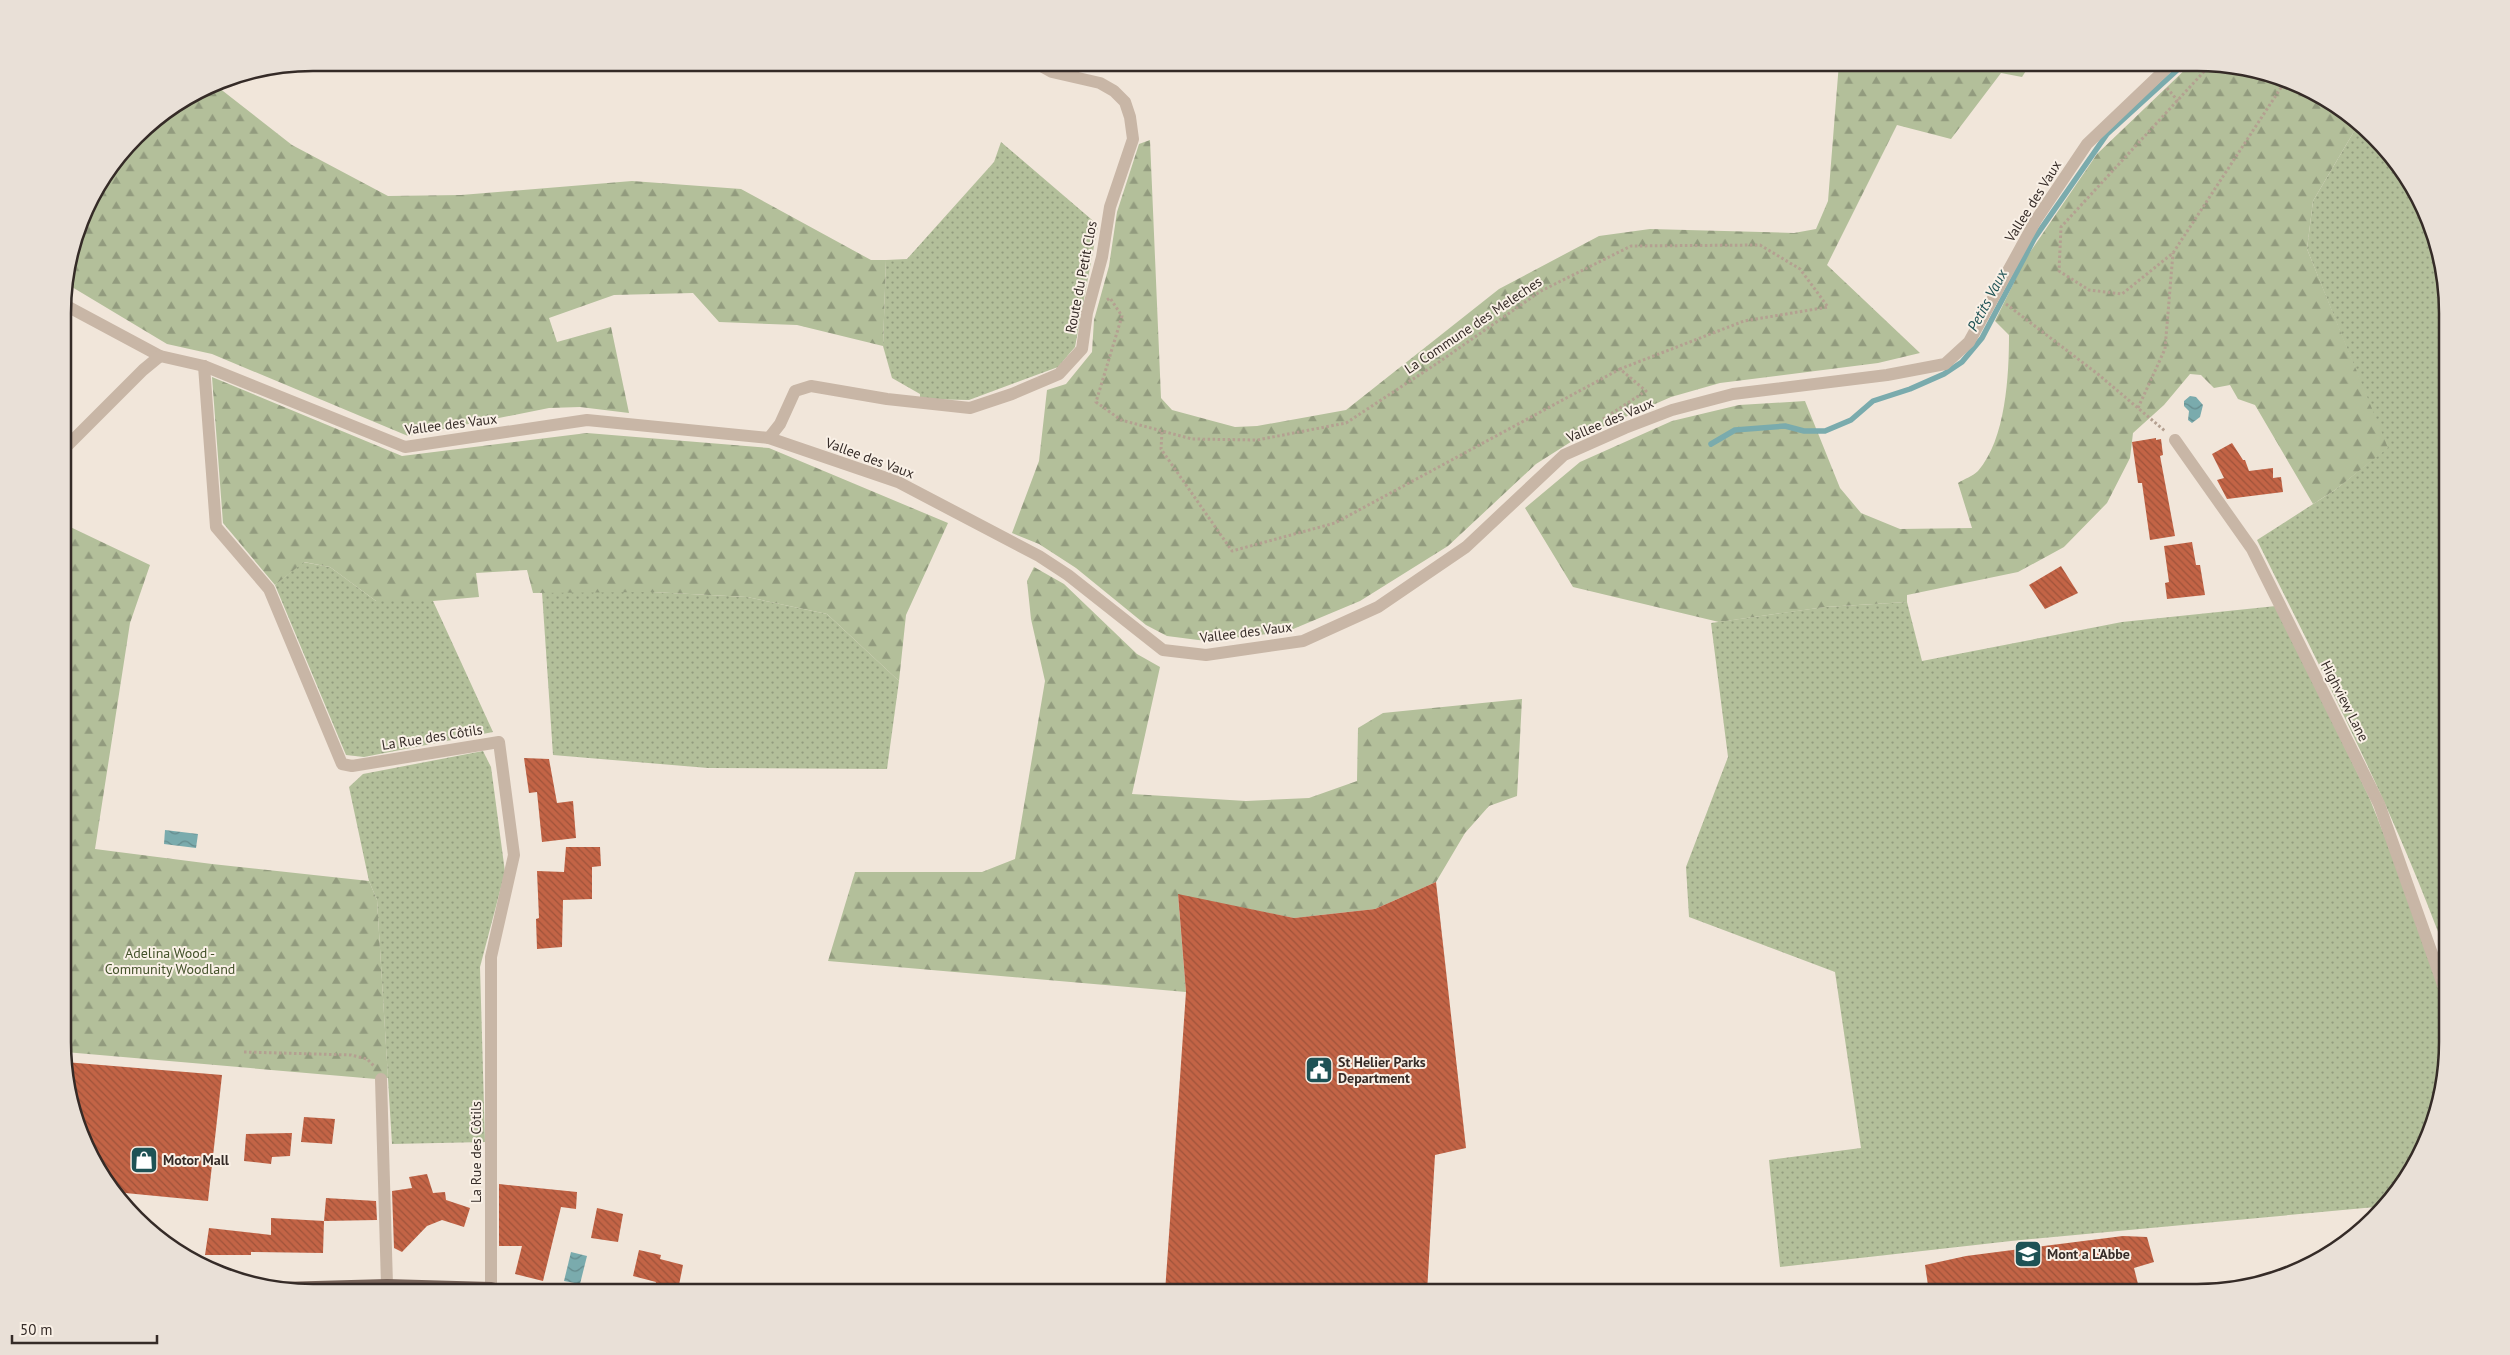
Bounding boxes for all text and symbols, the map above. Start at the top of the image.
street label: Vallee des Vaux [2000,157,2065,246]
street label: Route du Petit Clos [1061,219,1101,335]
water label: Petits Vaux [1963,265,2012,334]
street label: La Commune des Meleches [1401,272,1545,378]
street label: Vallee des Vaux [1563,394,1656,447]
street label: Vallee des Vaux [403,409,498,439]
street label: Vallee des Vaux [822,433,917,482]
street label: Vallee des Vaux [1198,617,1293,647]
street label: Highview Lane [2317,658,2373,744]
street label: La Rue des Côtils [380,720,484,754]
park label: Adelina Wood - Community Woodland [105,944,235,978]
place label: St Helier Parks Department [1338,1053,1426,1087]
public building icon: St Helier Parks Department [1304,1055,1334,1085]
street label: La Rue des Côtils [467,1101,485,1203]
shop icon: Motor Mall [129,1145,159,1175]
place label: Motor Mall [163,1151,230,1169]
school or university icon: Mont a L'Abbe [2013,1239,2043,1269]
place label: Mont a L'Abbe [2047,1245,2130,1263]
scale bar [12,1312,158,1344]
text: 50 m [20,1320,53,1339]

